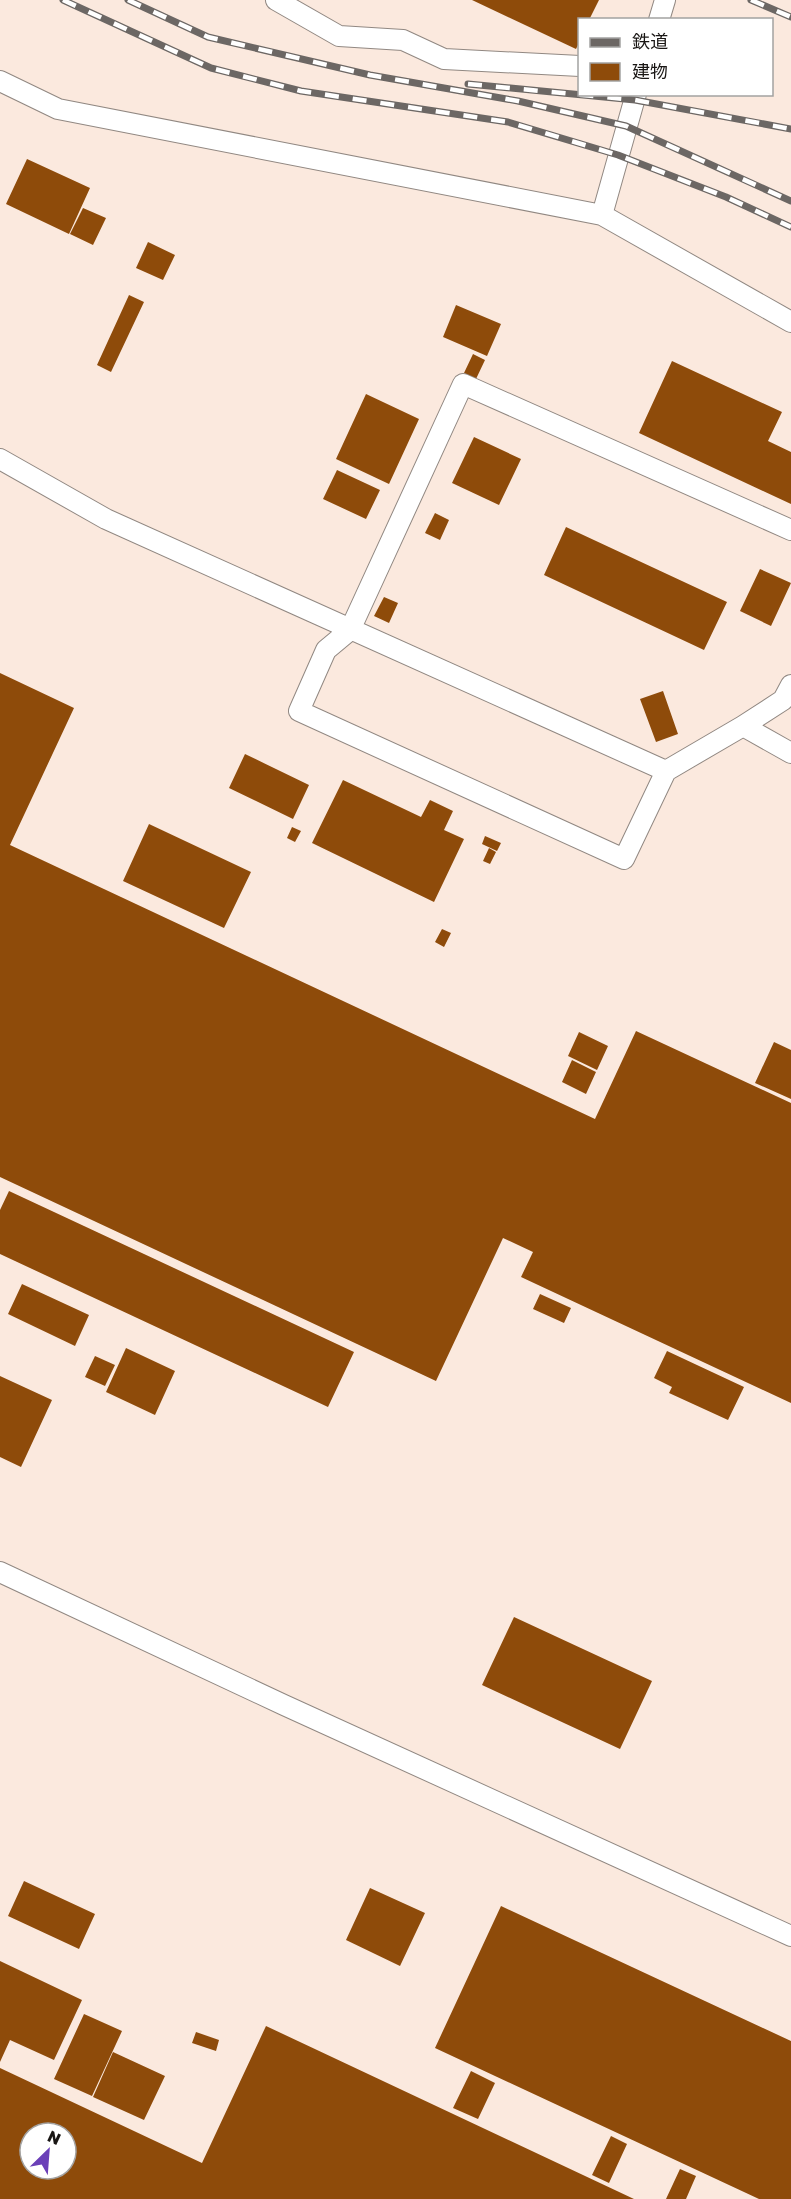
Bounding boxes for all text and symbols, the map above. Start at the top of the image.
legend [578,18,773,96]
text: 鉄道 [632,30,668,52]
text: 建物 [632,60,668,82]
north arrow [18,2121,78,2181]
text: N [45,2126,64,2149]

